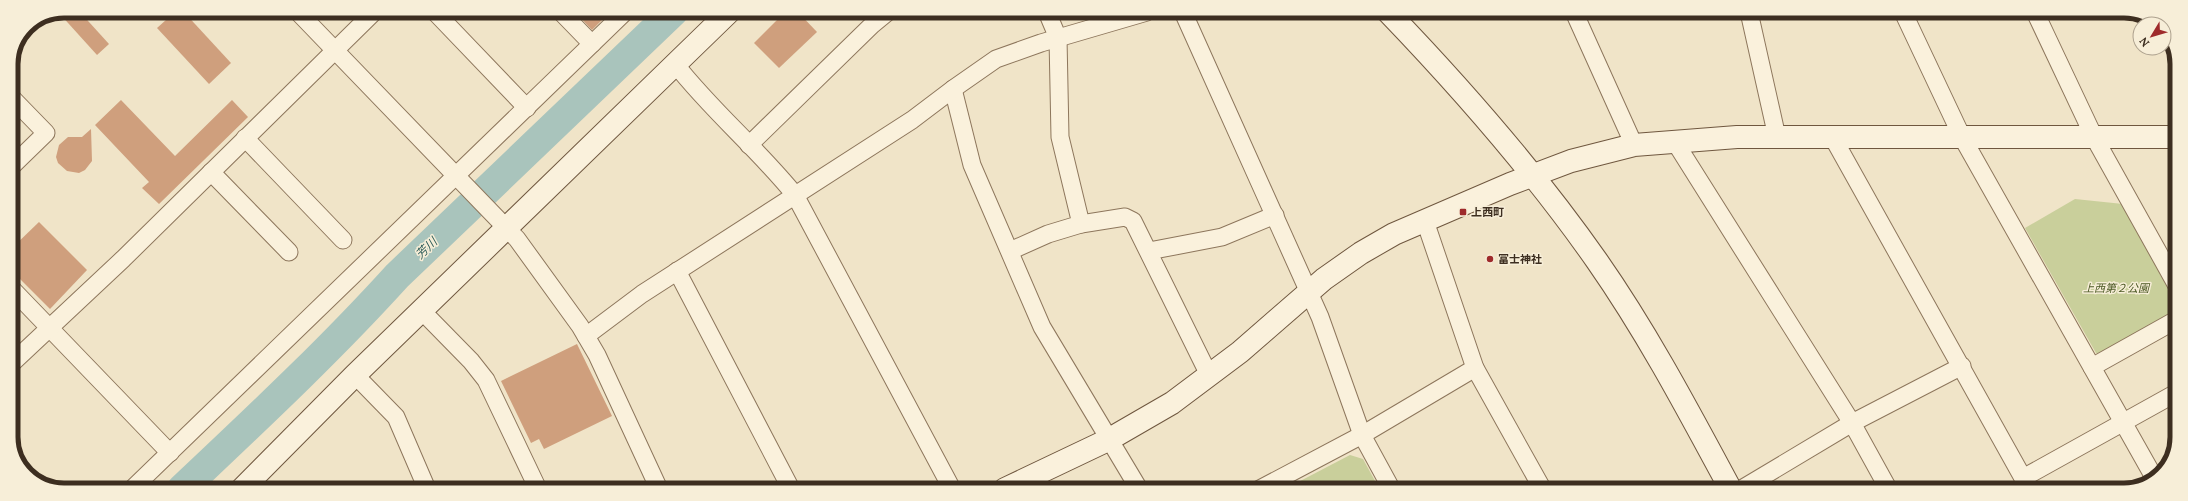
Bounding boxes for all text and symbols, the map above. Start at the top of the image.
north arrow [2132,16,2172,56]
text: N [2136,34,2152,50]
place label: 上西町 [1471,205,1504,219]
marker: 上西町 [1458,207,1468,217]
water label: 芳川 [412,233,441,262]
place label: 冨士神社 [1498,252,1542,266]
marker: 冨士神社 [1485,254,1495,264]
park label: 上西第２公園 [2083,281,2151,295]

